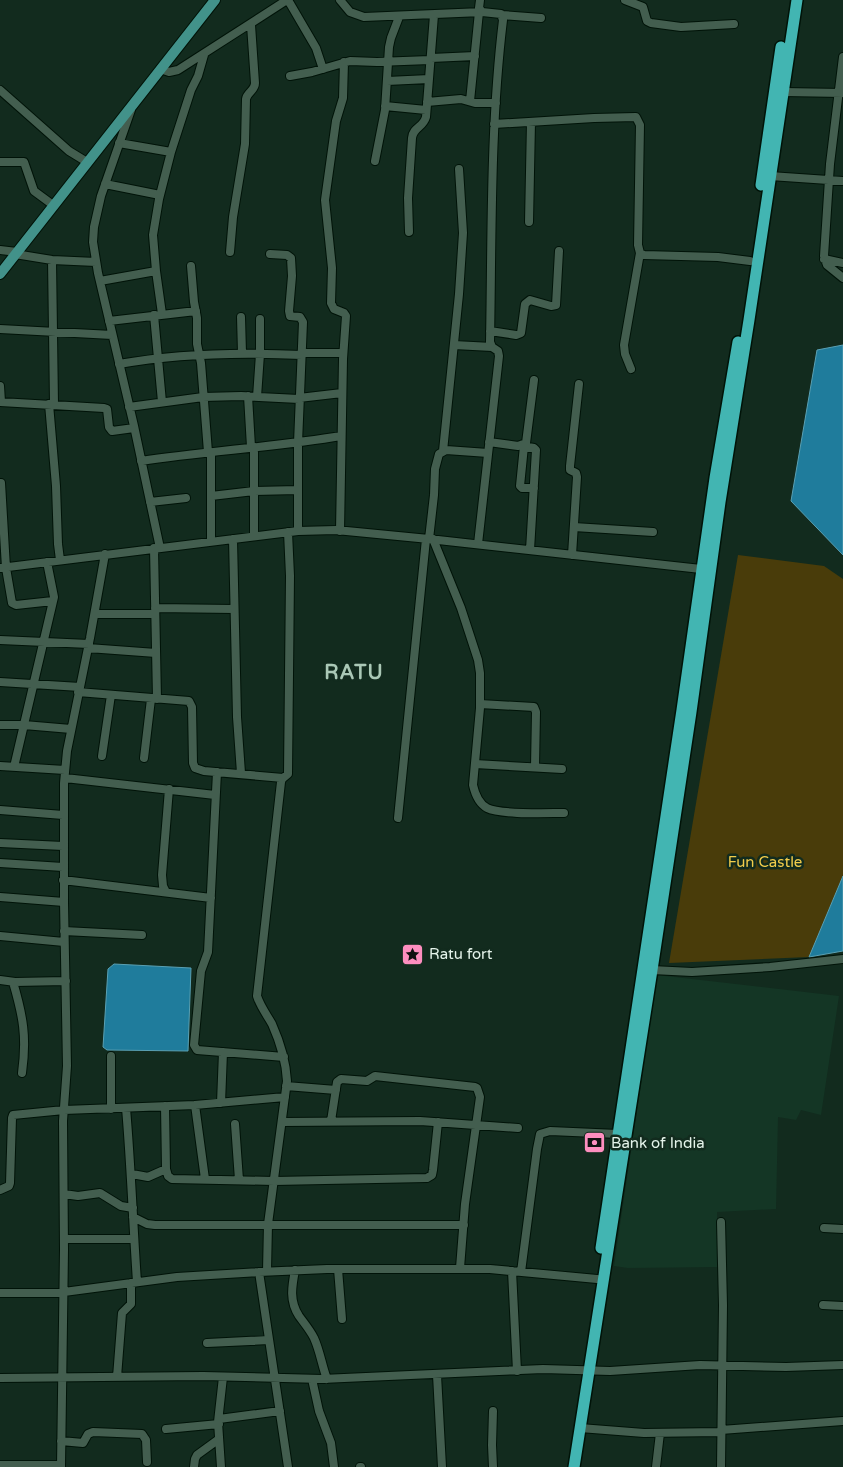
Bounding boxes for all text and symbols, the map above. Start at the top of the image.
district label: RATU [324,661,384,685]
park label: Fun Castle [728,853,802,871]
place icon: Ratu fort [401,942,425,966]
place label: Ratu fort [429,945,493,963]
bank icon: Bank of India [583,1131,607,1155]
place label: Bank of India [611,1134,705,1152]

